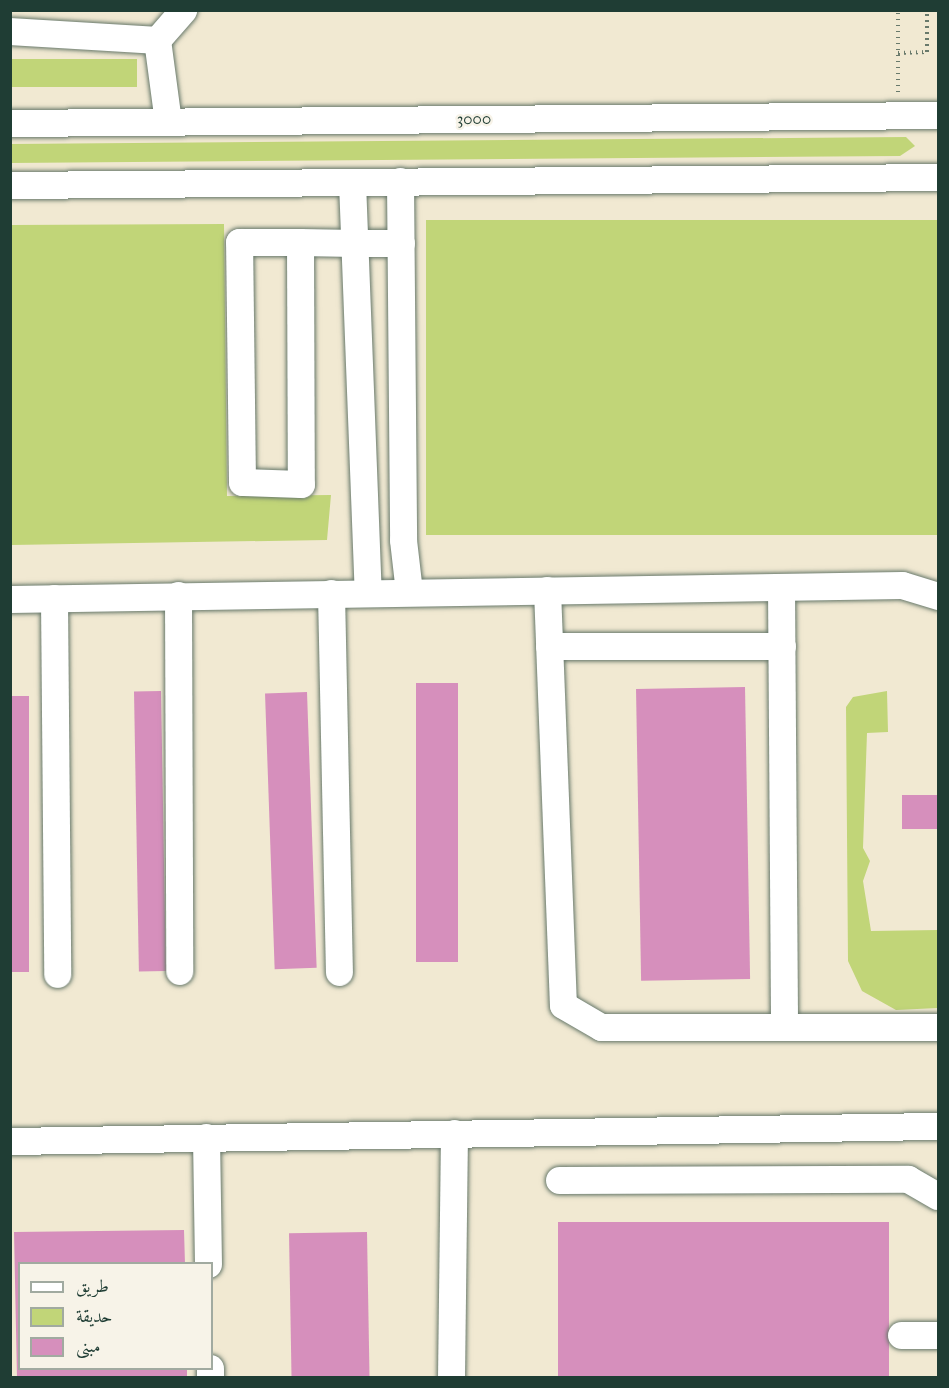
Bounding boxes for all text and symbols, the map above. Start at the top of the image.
street label: 3000 [457,109,491,129]
legend [18,1262,213,1370]
text: طريق [76,1275,109,1297]
text: حديقة [76,1305,112,1327]
text: مبنى [76,1335,101,1357]

